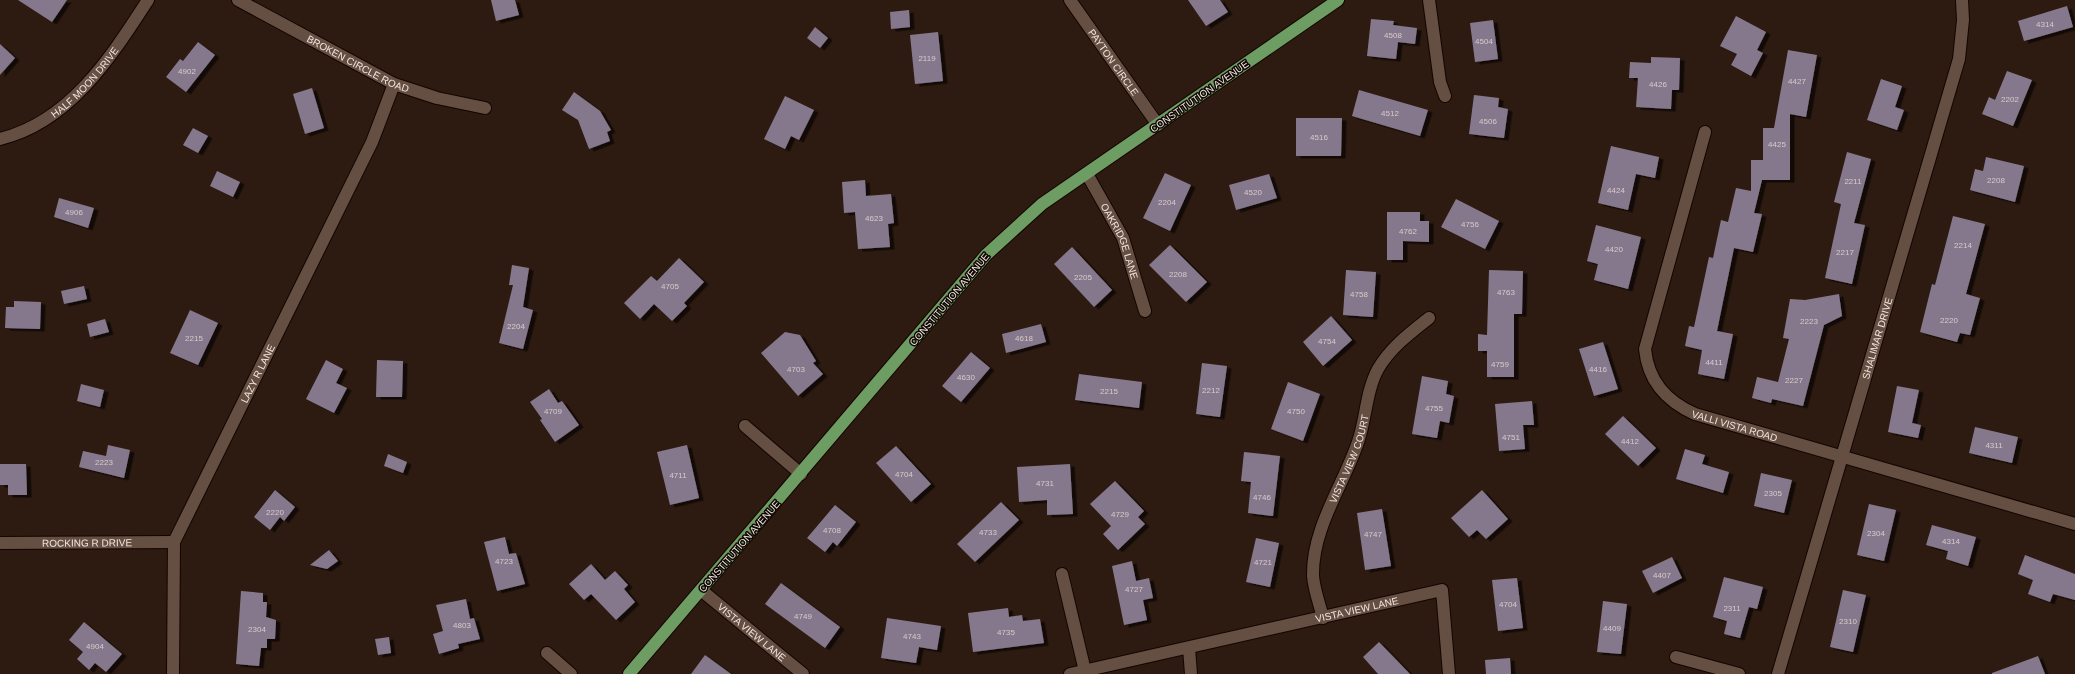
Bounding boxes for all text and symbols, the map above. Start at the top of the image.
house number: 4314 [2036,20,2054,29]
street label: PAYTON CIRCLE [1086,27,1141,98]
house number: 4508 [1384,31,1402,40]
street label: BROKEN CIRCLE ROAD [305,33,410,95]
house number: 4504 [1475,37,1493,46]
street label: HALF MOON DRIVE [49,45,121,120]
house number: 2119 [918,54,936,63]
street label: CONSTITUTION AVENUE [1148,58,1251,135]
house number: 4902 [178,67,196,76]
house number: 4427 [1788,77,1806,86]
house number: 4426 [1649,80,1667,89]
house number: 2202 [2001,95,2019,104]
house number: 4512 [1381,109,1399,118]
house number: 4506 [1479,117,1497,126]
house number: 4516 [1310,133,1328,142]
house number: 4425 [1768,140,1786,149]
house number: 2208 [1987,176,2005,185]
house number: 2211 [1844,177,1862,186]
house number: 4424 [1607,186,1625,195]
house number: 4520 [1244,188,1262,197]
house number: 2204 [1158,198,1176,207]
street label: OAKRIDGE LANE [1099,201,1140,281]
house number: 4906 [65,208,83,217]
house number: 4623 [865,214,883,223]
house number: 4756 [1461,220,1479,229]
house number: 4762 [1399,227,1417,236]
house number: 2214 [1954,241,1972,250]
house number: 4420 [1605,245,1623,254]
house number: 2217 [1836,248,1854,257]
street label: CONSTITUTION AVENUE [907,250,992,348]
house number: 2208 [1169,270,1187,279]
house number: 2205 [1074,273,1092,282]
house number: 4705 [661,282,679,291]
house number: 4763 [1497,288,1515,297]
house number: 4758 [1350,290,1368,299]
street label: SHALIMAR DRIVE [1860,296,1895,380]
house number: 2220 [1940,316,1958,325]
house number: 2223 [1800,317,1818,326]
house number: 2204 [507,322,525,331]
house number: 2215 [185,334,203,343]
house number: 4618 [1015,334,1033,343]
house number: 4754 [1318,337,1336,346]
street label: LAZY R LANE [239,342,277,405]
house number: 4411 [1705,358,1723,367]
house number: 4759 [1491,360,1509,369]
house number: 4703 [787,365,805,374]
house number: 4416 [1589,365,1607,374]
house number: 4630 [957,373,975,382]
house number: 2227 [1785,376,1803,385]
house number: 2212 [1202,386,1220,395]
house number: 2215 [1100,387,1118,396]
house number: 4755 [1425,404,1443,413]
house number: 4709 [544,407,562,416]
house number: 4750 [1287,407,1305,416]
street label: VALLI VISTA ROAD [1691,408,1779,444]
street label: VISTA VIEW COURT [1327,413,1371,505]
house number: 4751 [1502,433,1520,442]
house number: 4412 [1621,437,1639,446]
house number: 4311 [1985,441,2003,450]
house number: 2223 [95,458,113,467]
house number: 4704 [895,470,913,479]
house number: 4711 [669,471,687,480]
house number: 4731 [1036,479,1054,488]
house number: 2305 [1764,489,1782,498]
house number: 4746 [1253,493,1271,502]
street label: CONSTITUTION AVENUE [697,498,782,594]
house number: 2220 [266,508,284,517]
house number: 4729 [1111,510,1129,519]
house number: 4708 [823,526,841,535]
house number: 4733 [979,528,997,537]
house number: 2304 [1867,529,1885,538]
house number: 4747 [1364,530,1382,539]
street label: ROCKING R DRIVE [42,537,132,549]
house number: 4314 [1942,537,1960,546]
house number: 4723 [495,557,513,566]
house number: 4721 [1254,558,1272,567]
house number: 4407 [1653,571,1671,580]
house number: 4727 [1125,585,1143,594]
street label: VISTA VIEW LANE [1314,595,1400,624]
house number: 4704 [1499,600,1517,609]
street label: VISTA VIEW LANE [715,601,788,664]
house number: 2311 [1723,604,1741,613]
house number: 4749 [794,612,812,621]
house number: 2310 [1839,617,1857,626]
house number: 4803 [453,621,471,630]
house number: 4409 [1603,624,1621,633]
house number: 2304 [248,625,266,634]
house number: 4735 [997,628,1015,637]
house number: 4743 [903,632,921,641]
house number: 4904 [86,642,104,651]

